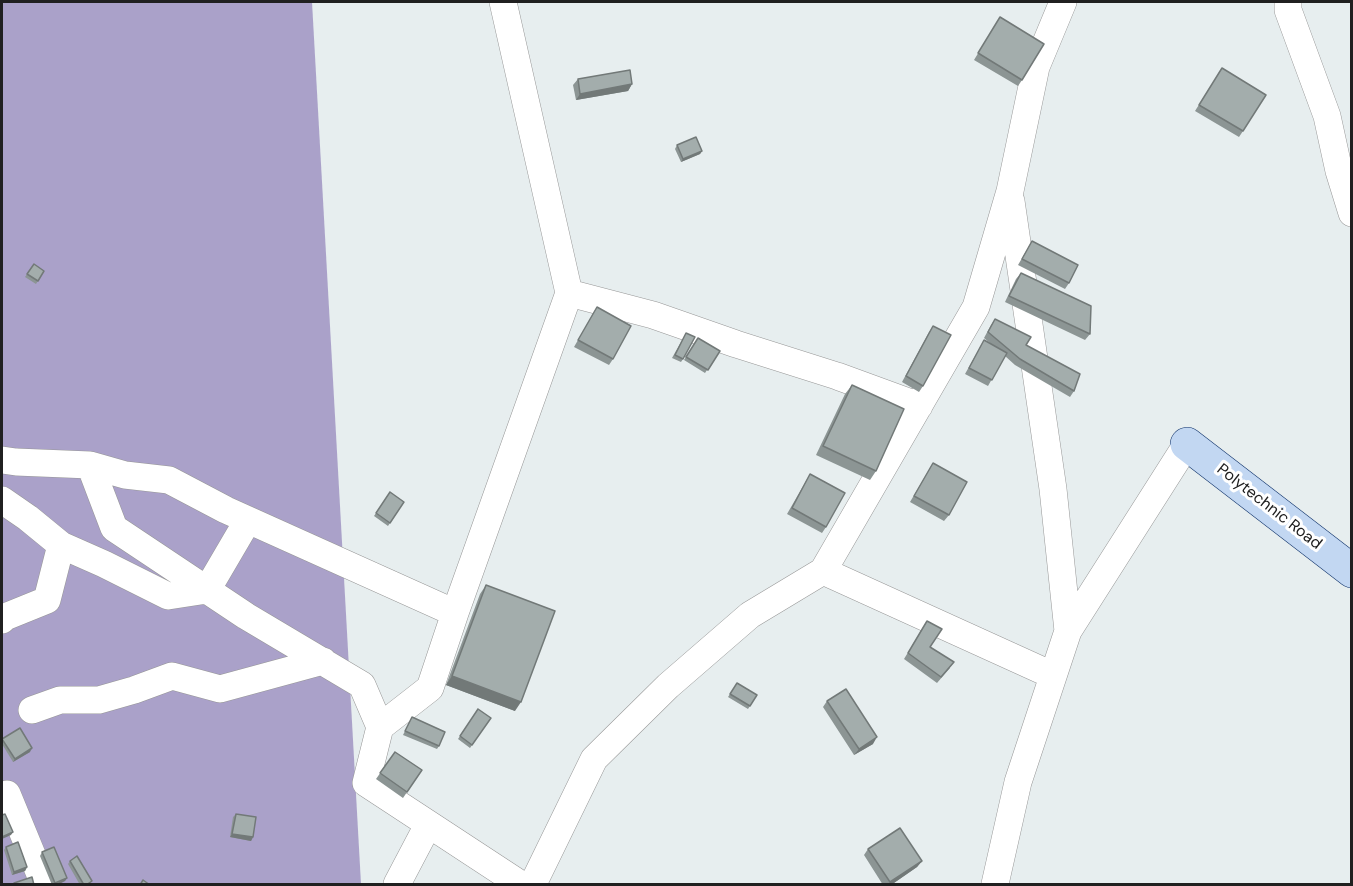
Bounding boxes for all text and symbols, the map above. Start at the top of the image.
street label: Polytechnic Road [1213,460,1325,554]

